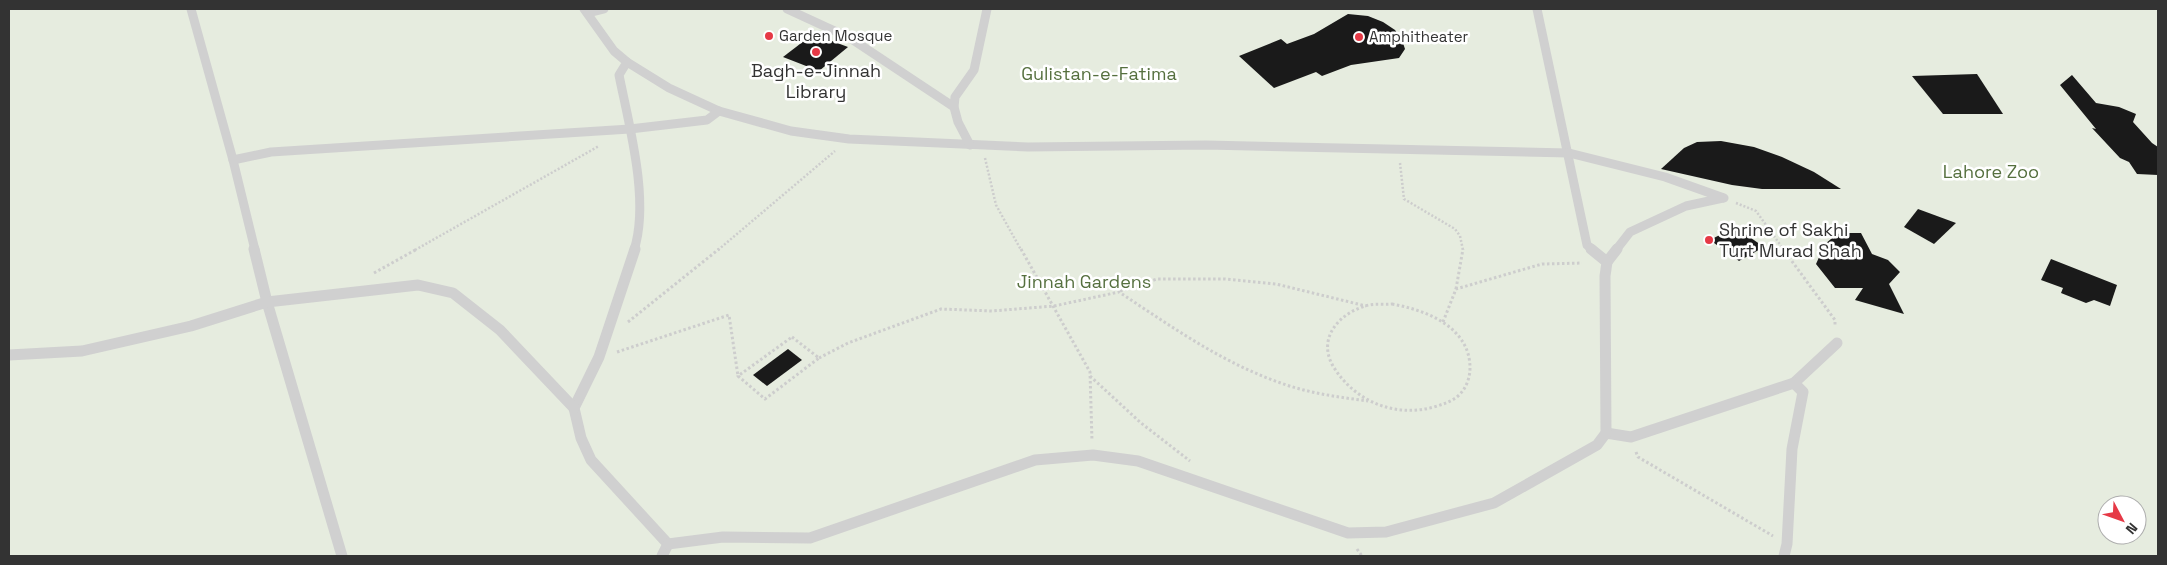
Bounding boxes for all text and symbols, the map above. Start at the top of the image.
place label: Garden Mosque [779,26,892,45]
place label: Amphitheater [1369,27,1469,46]
marker: Garden Mosque [763,30,775,42]
marker: Amphitheater [1353,31,1365,43]
marker: Bagh-e-Jinnah Library [810,46,822,58]
place label: Bagh-e-Jinnah Library [751,59,881,103]
park label: Gulistan-e-Fatima [1021,62,1177,85]
park label: Lahore Zoo [1943,160,2039,183]
place label: Shrine of Sakhi Turt Murad Shah [1719,218,1862,262]
marker: Shrine of Sakhi Turt Murad Shah [1703,234,1715,246]
park label: Jinnah Gardens [1017,270,1151,293]
north arrow [2097,495,2147,545]
text: N [2122,519,2142,538]

